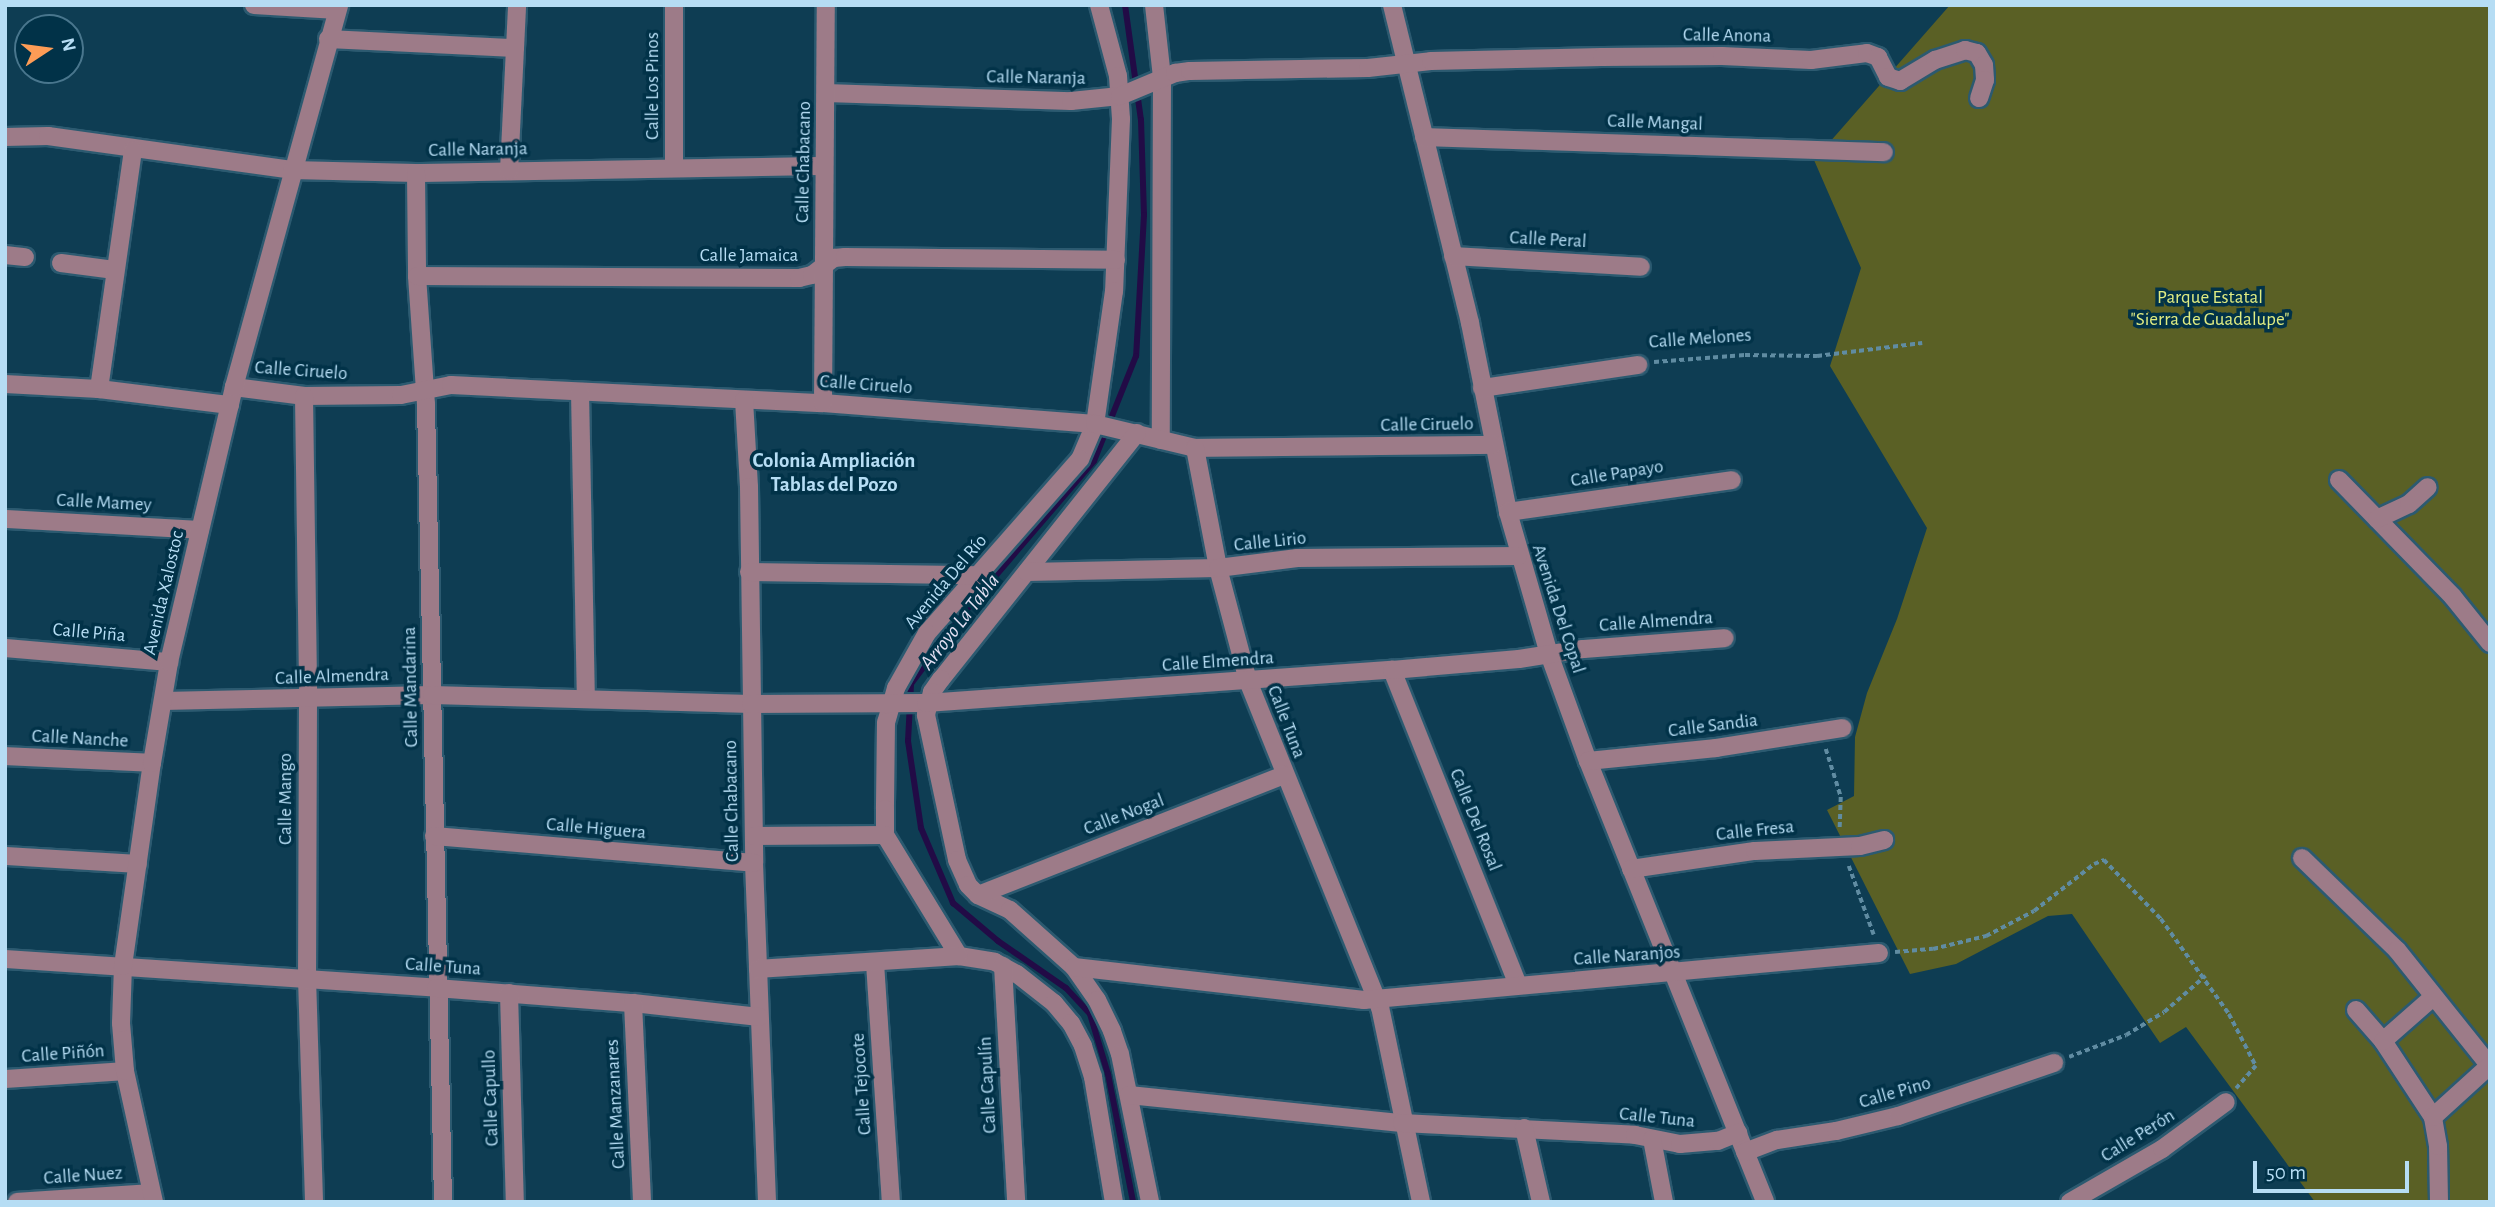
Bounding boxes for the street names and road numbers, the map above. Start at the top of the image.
street label: Calle Anona [1683,24,1771,48]
street label: Calle Los Pinos [642,32,664,140]
street label: Calle Naranja [986,66,1086,90]
street label: Calle Chabacano [792,101,816,223]
street label: Calle Mangal [1607,110,1703,136]
street label: Calle Naranja [428,138,528,162]
street label: Calle Peral [1509,227,1587,253]
street label: Calle Jamaica [700,245,798,267]
street label: Calle Melones [1648,324,1752,354]
street label: Calle Ciruelo [254,356,348,386]
street label: Calle Ciruelo [819,370,913,400]
street label: Calle Ciruelo [1380,413,1474,437]
street label: Calle Papayo [1569,455,1665,493]
street label: Calle Mamey [56,489,152,517]
street label: Calle Lirio [1233,527,1307,557]
street label: Avenida Xalostoc [139,529,189,657]
street label: Avenida Del Río [900,530,992,634]
street label: Avenida Del Copal [1526,542,1590,676]
street label: Calle Almendra [1598,607,1714,637]
street label: Calle Piña [52,618,126,648]
street label: Calle Mandarina [399,626,423,748]
street label: Calle Elmendra [1161,647,1275,677]
street label: Calle Almendra [275,664,389,690]
street label: Calle Tuna [1262,682,1310,762]
street label: Calle Sandia [1667,709,1759,743]
street label: Calle Nanche [31,725,129,753]
street label: Calle Chabacano [720,740,744,862]
street label: Calle Mango [275,753,297,845]
street label: Calle Del Rosal [1444,765,1506,875]
street label: Calle Nogal [1081,789,1167,841]
street label: Calle Higuera [545,813,647,845]
street label: Calle Fresa [1715,816,1795,846]
street label: Calle Naranjos [1573,941,1681,971]
street label: Calle Tuna [404,953,482,981]
street label: Calle Tejocote [847,1032,877,1136]
street label: Calle Capulín [974,1036,1002,1134]
street label: Calle Manzanares [601,1039,631,1169]
street label: Calle Piñón [21,1040,105,1068]
street label: Calle Capullo [478,1049,504,1147]
street label: Calle Pino [1857,1072,1933,1114]
street label: Calle Tuna [1618,1103,1696,1133]
street label: Calle Perón [2097,1104,2179,1168]
street label: Calle Nuez [43,1162,123,1190]

